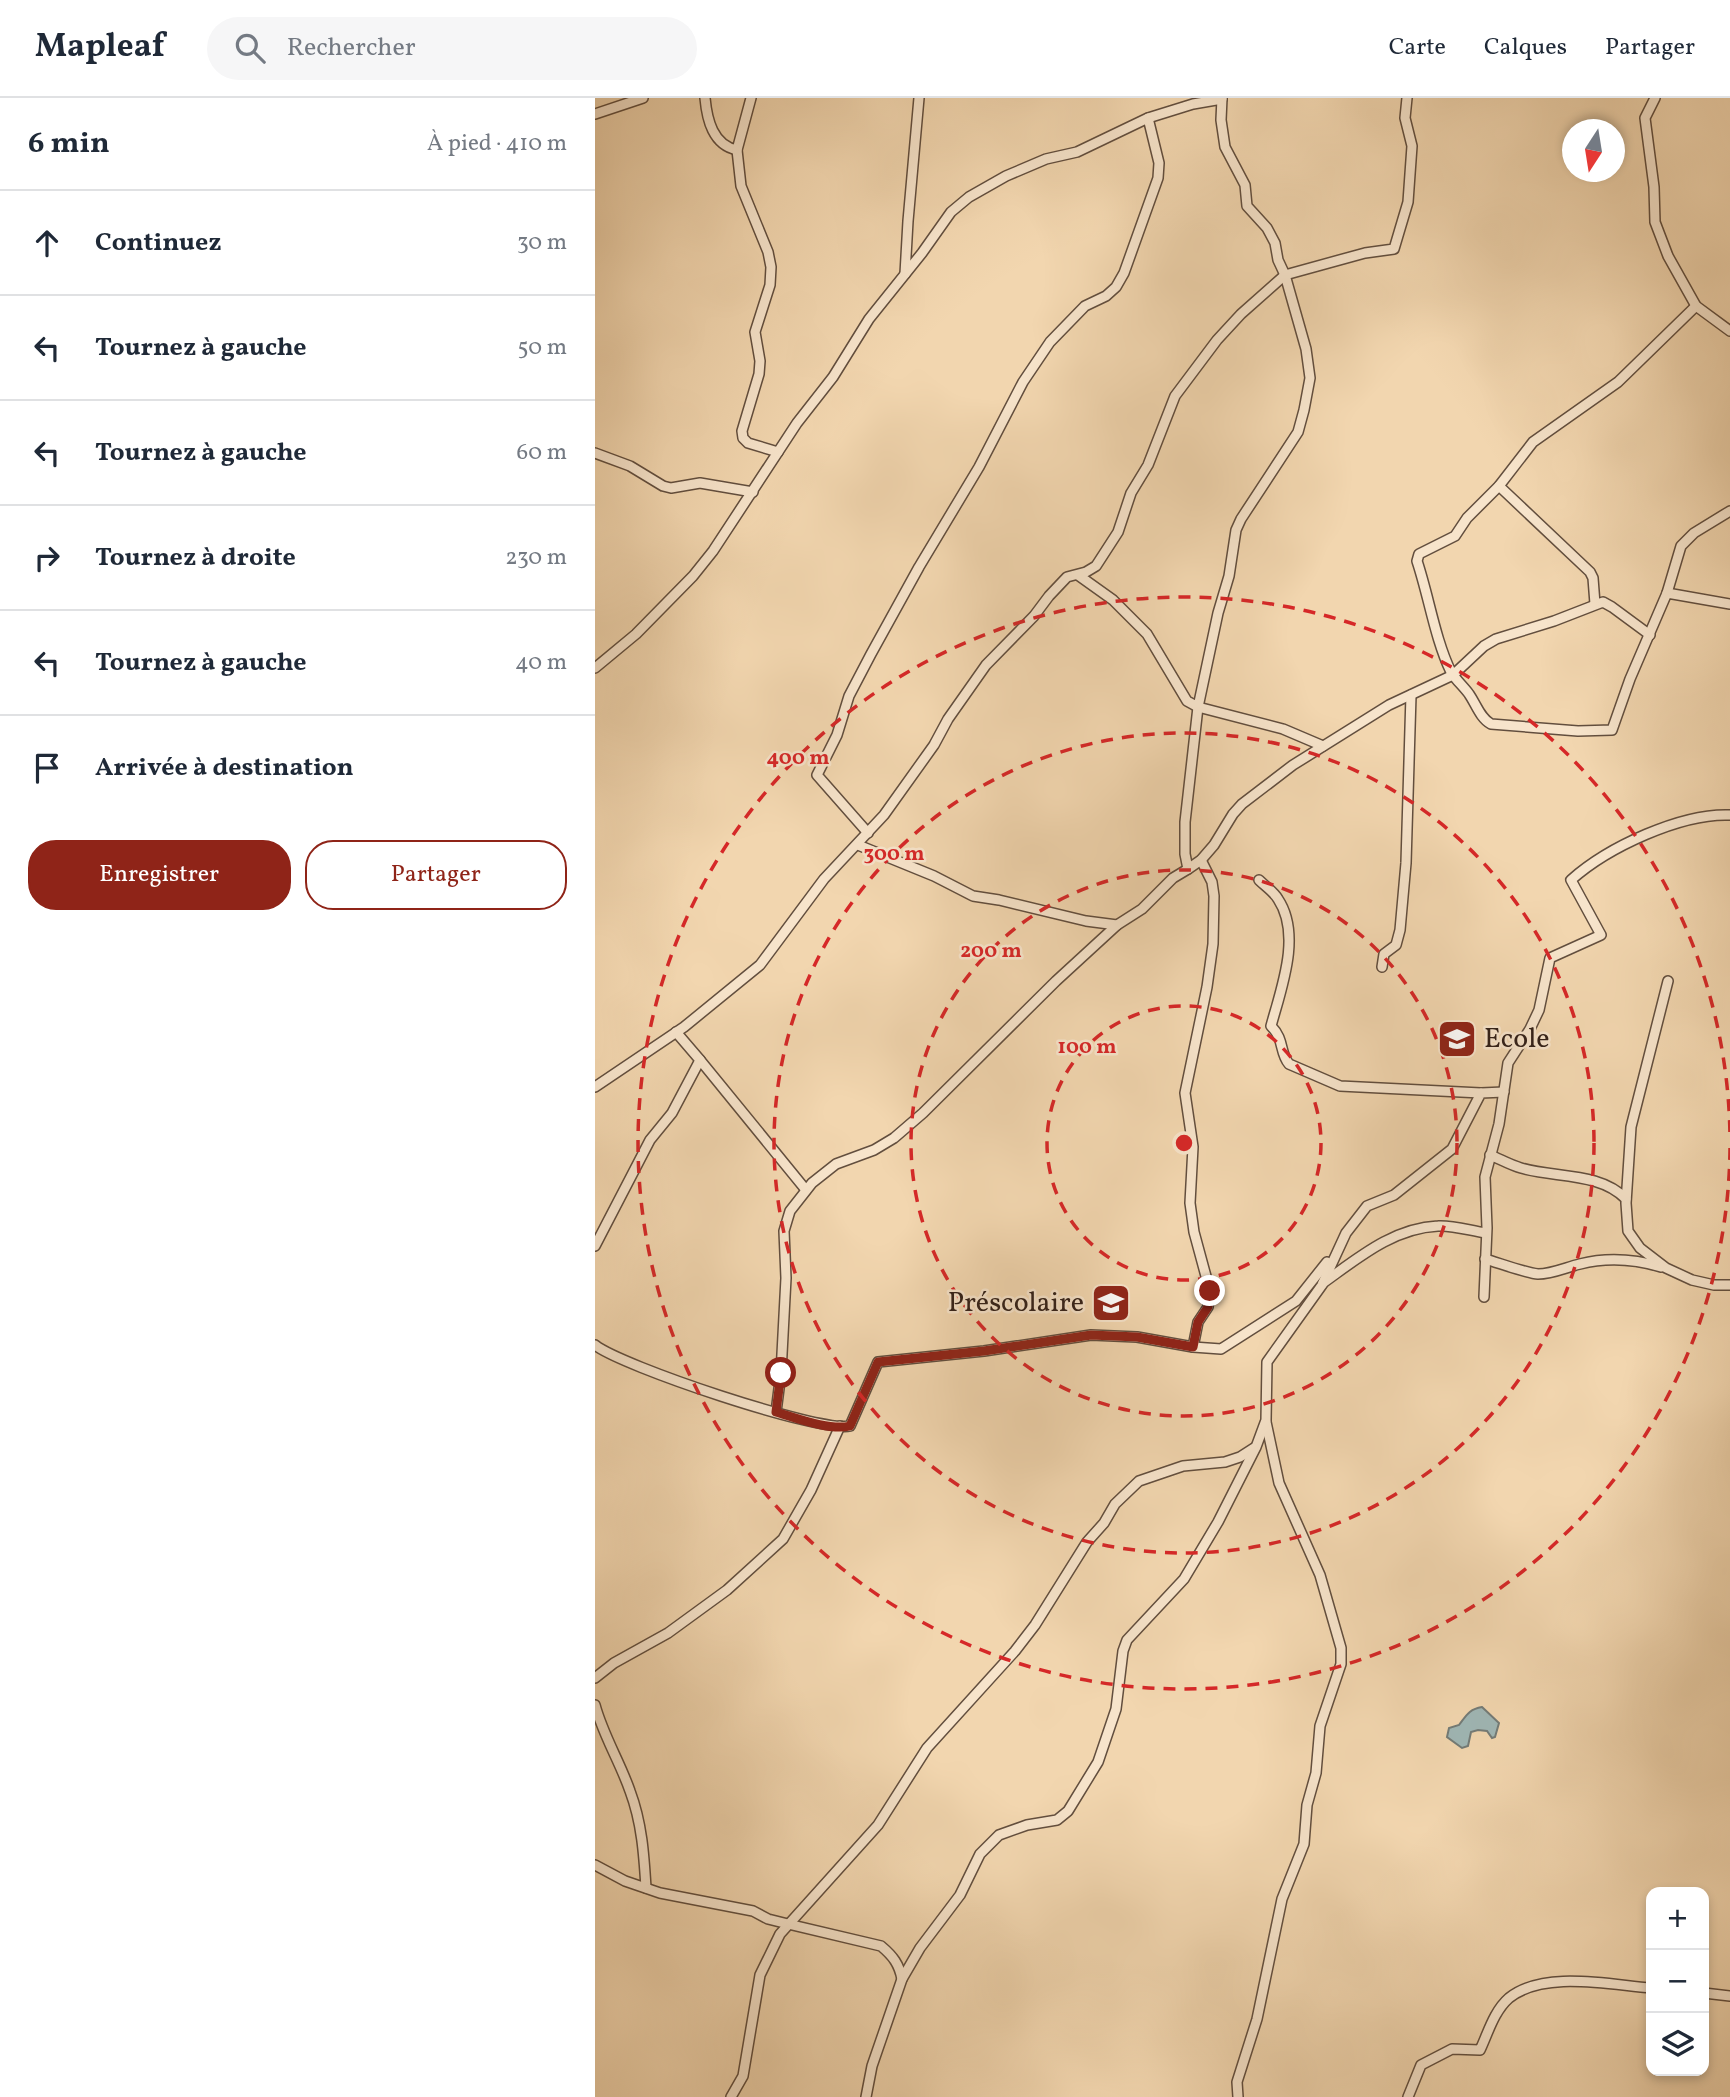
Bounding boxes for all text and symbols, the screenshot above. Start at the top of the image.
search box [207,17,697,80]
text: Mapleaf [35,25,165,71]
icon: search [231,29,269,67]
text: Rechercher [287,30,416,66]
text: Carte [1389,31,1446,65]
text: Calques [1484,31,1567,65]
text: Partager [1605,31,1695,65]
north arrow [1562,119,1625,182]
text: 6 min [28,123,110,165]
text: À pied · 410 m [427,128,567,160]
icon: ahead [28,224,66,262]
text: Continuez [95,225,221,261]
text: 30 m [517,227,567,259]
icon: left [28,329,66,367]
text: Tournez à gauche [95,330,307,366]
text: 50 m [518,332,567,364]
icon: left [28,434,66,472]
text: Tournez à gauche [95,435,307,471]
text: 60 m [517,437,567,469]
icon: right [28,539,66,577]
text: Tournez à droite [95,540,296,576]
text: 230 m [505,542,567,574]
icon: left [28,644,66,682]
text: Tournez à gauche [95,645,307,681]
text: 40 m [515,647,567,679]
text: 400 m [767,744,829,773]
icon: arrive [28,749,66,787]
text: Arrivée à destination [95,750,354,786]
button: Enregistrer [28,840,291,910]
button: Partager [305,840,567,910]
text: 300 m [864,840,924,869]
text: 200 m [960,937,1022,966]
school or university icon: Ecole [1436,1018,1478,1060]
place label: Ecole [1484,1020,1550,1059]
text: 100 m [1057,1033,1117,1062]
centre of rings [1172,1131,1196,1155]
route end [1194,1275,1225,1306]
school or university icon: Préscolaire [1090,1282,1132,1324]
place label: Préscolaire [948,1284,1084,1323]
route start [765,1357,796,1388]
map controls [1646,1887,1709,2076]
button: + [1646,1887,1709,1950]
button: − [1646,1950,1709,2013]
button: layers [1646,2013,1709,2076]

